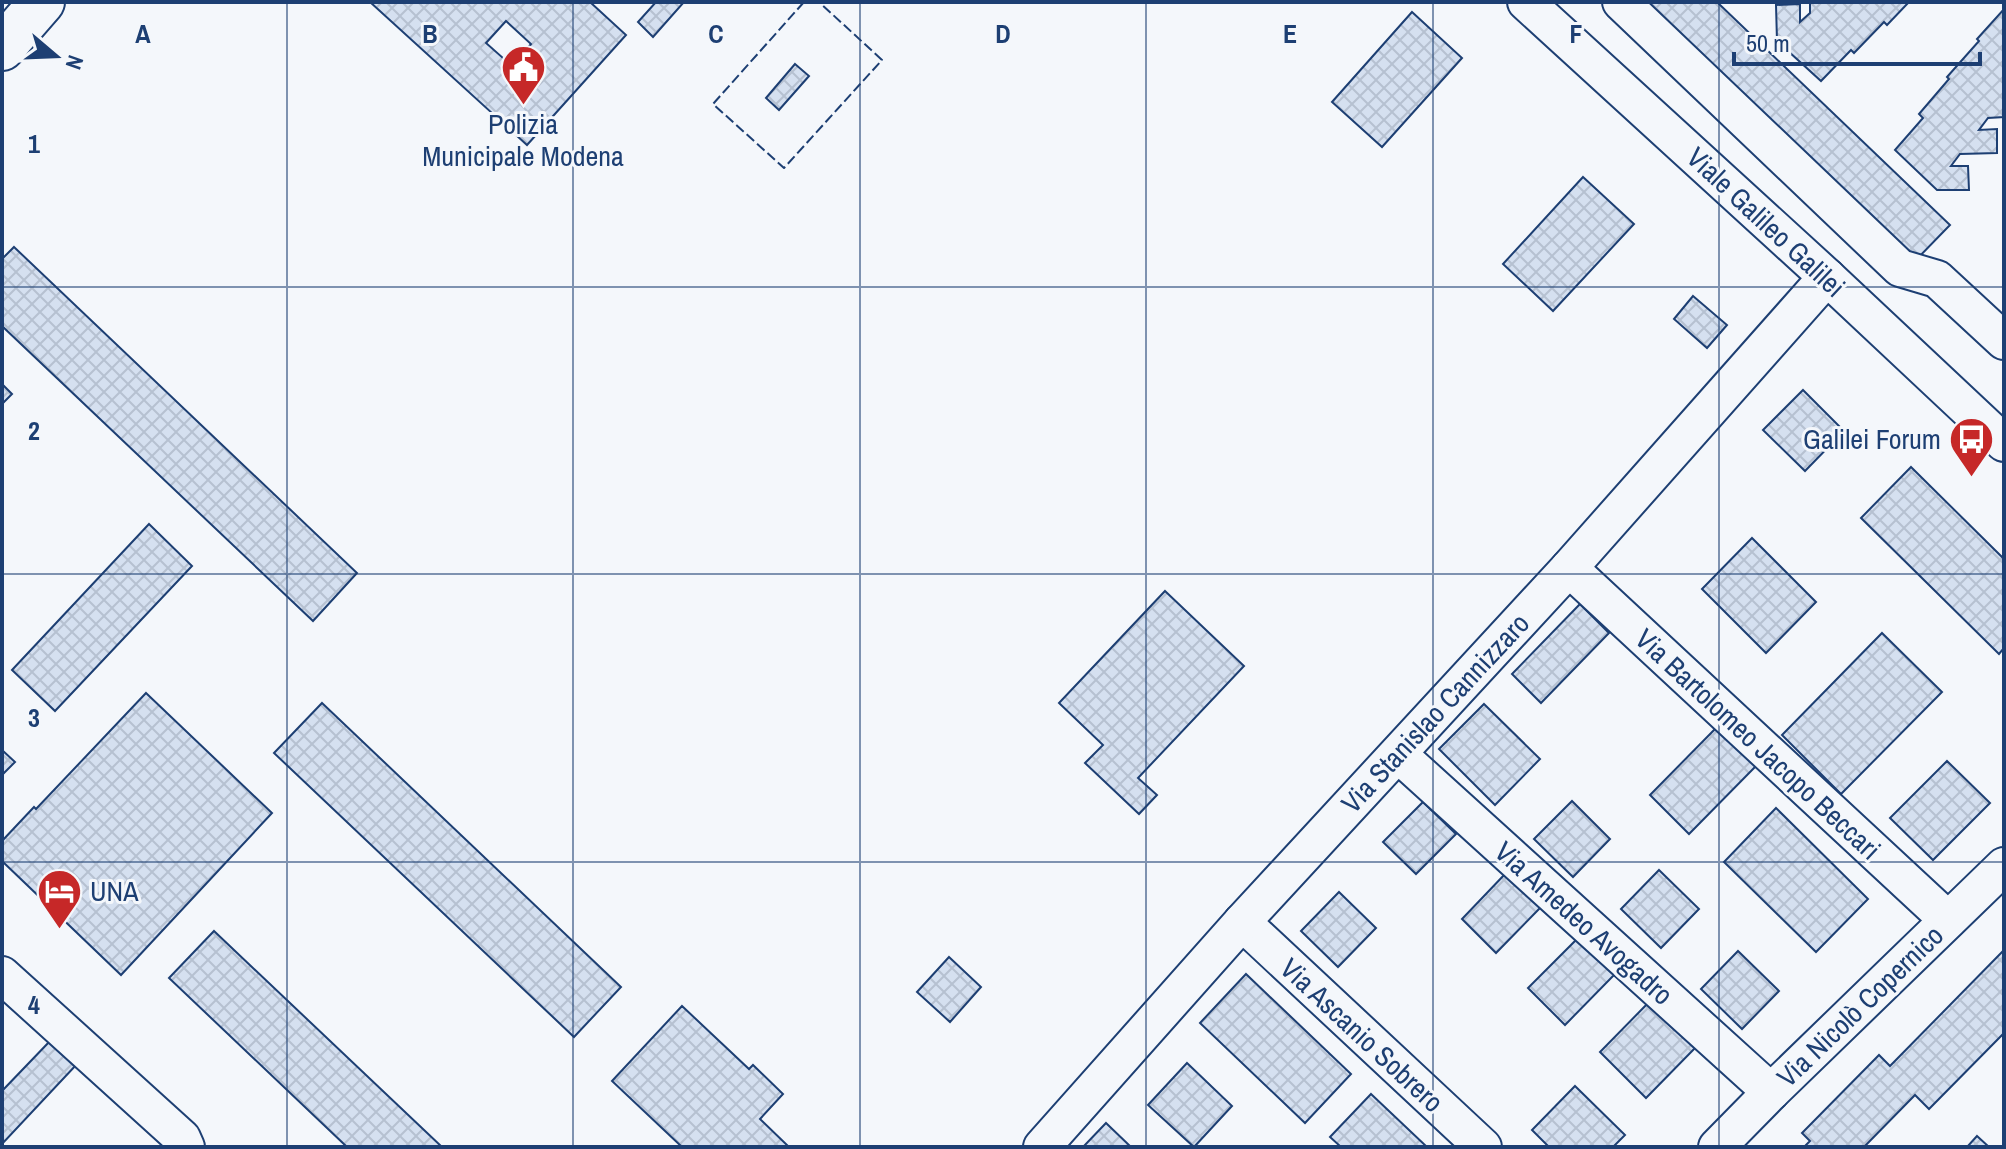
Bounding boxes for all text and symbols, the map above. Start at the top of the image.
north arrow [16,16,96,96]
text: A [135,16,151,51]
text: B [422,16,438,51]
text: C [708,16,724,51]
text: D [995,16,1011,51]
text: E [1283,16,1297,51]
text: F [1569,16,1583,51]
scale bar [1734,16,1980,66]
text: 50 m [1746,27,1790,59]
public building icon: Polizia Municipale Modena [499,43,547,106]
text: N [59,51,91,74]
place label: Polizia Municipale Modena [422,105,624,175]
text: 1 [28,126,40,161]
street label: Viale Galileo Galilei [1679,139,1853,305]
text: 2 [28,413,40,448]
bus stop icon: Galilei Forum [1948,415,1996,478]
place label: Galilei Forum [1803,420,1941,458]
street label: Via Stanislao Cannizzaro [1332,605,1538,821]
street label: Via Bartolomeo Jacopo Beccari [1627,620,1889,868]
text: 3 [28,700,40,735]
street label: Via Amedeo Avogadro [1487,833,1681,1013]
hotel icon: UNA [35,867,83,930]
place label: UNA [90,872,139,910]
street label: Via Nicolò Copernico [1768,917,1952,1095]
street label: Via Ascanio Sobrero [1272,949,1452,1121]
text: 4 [28,987,40,1022]

